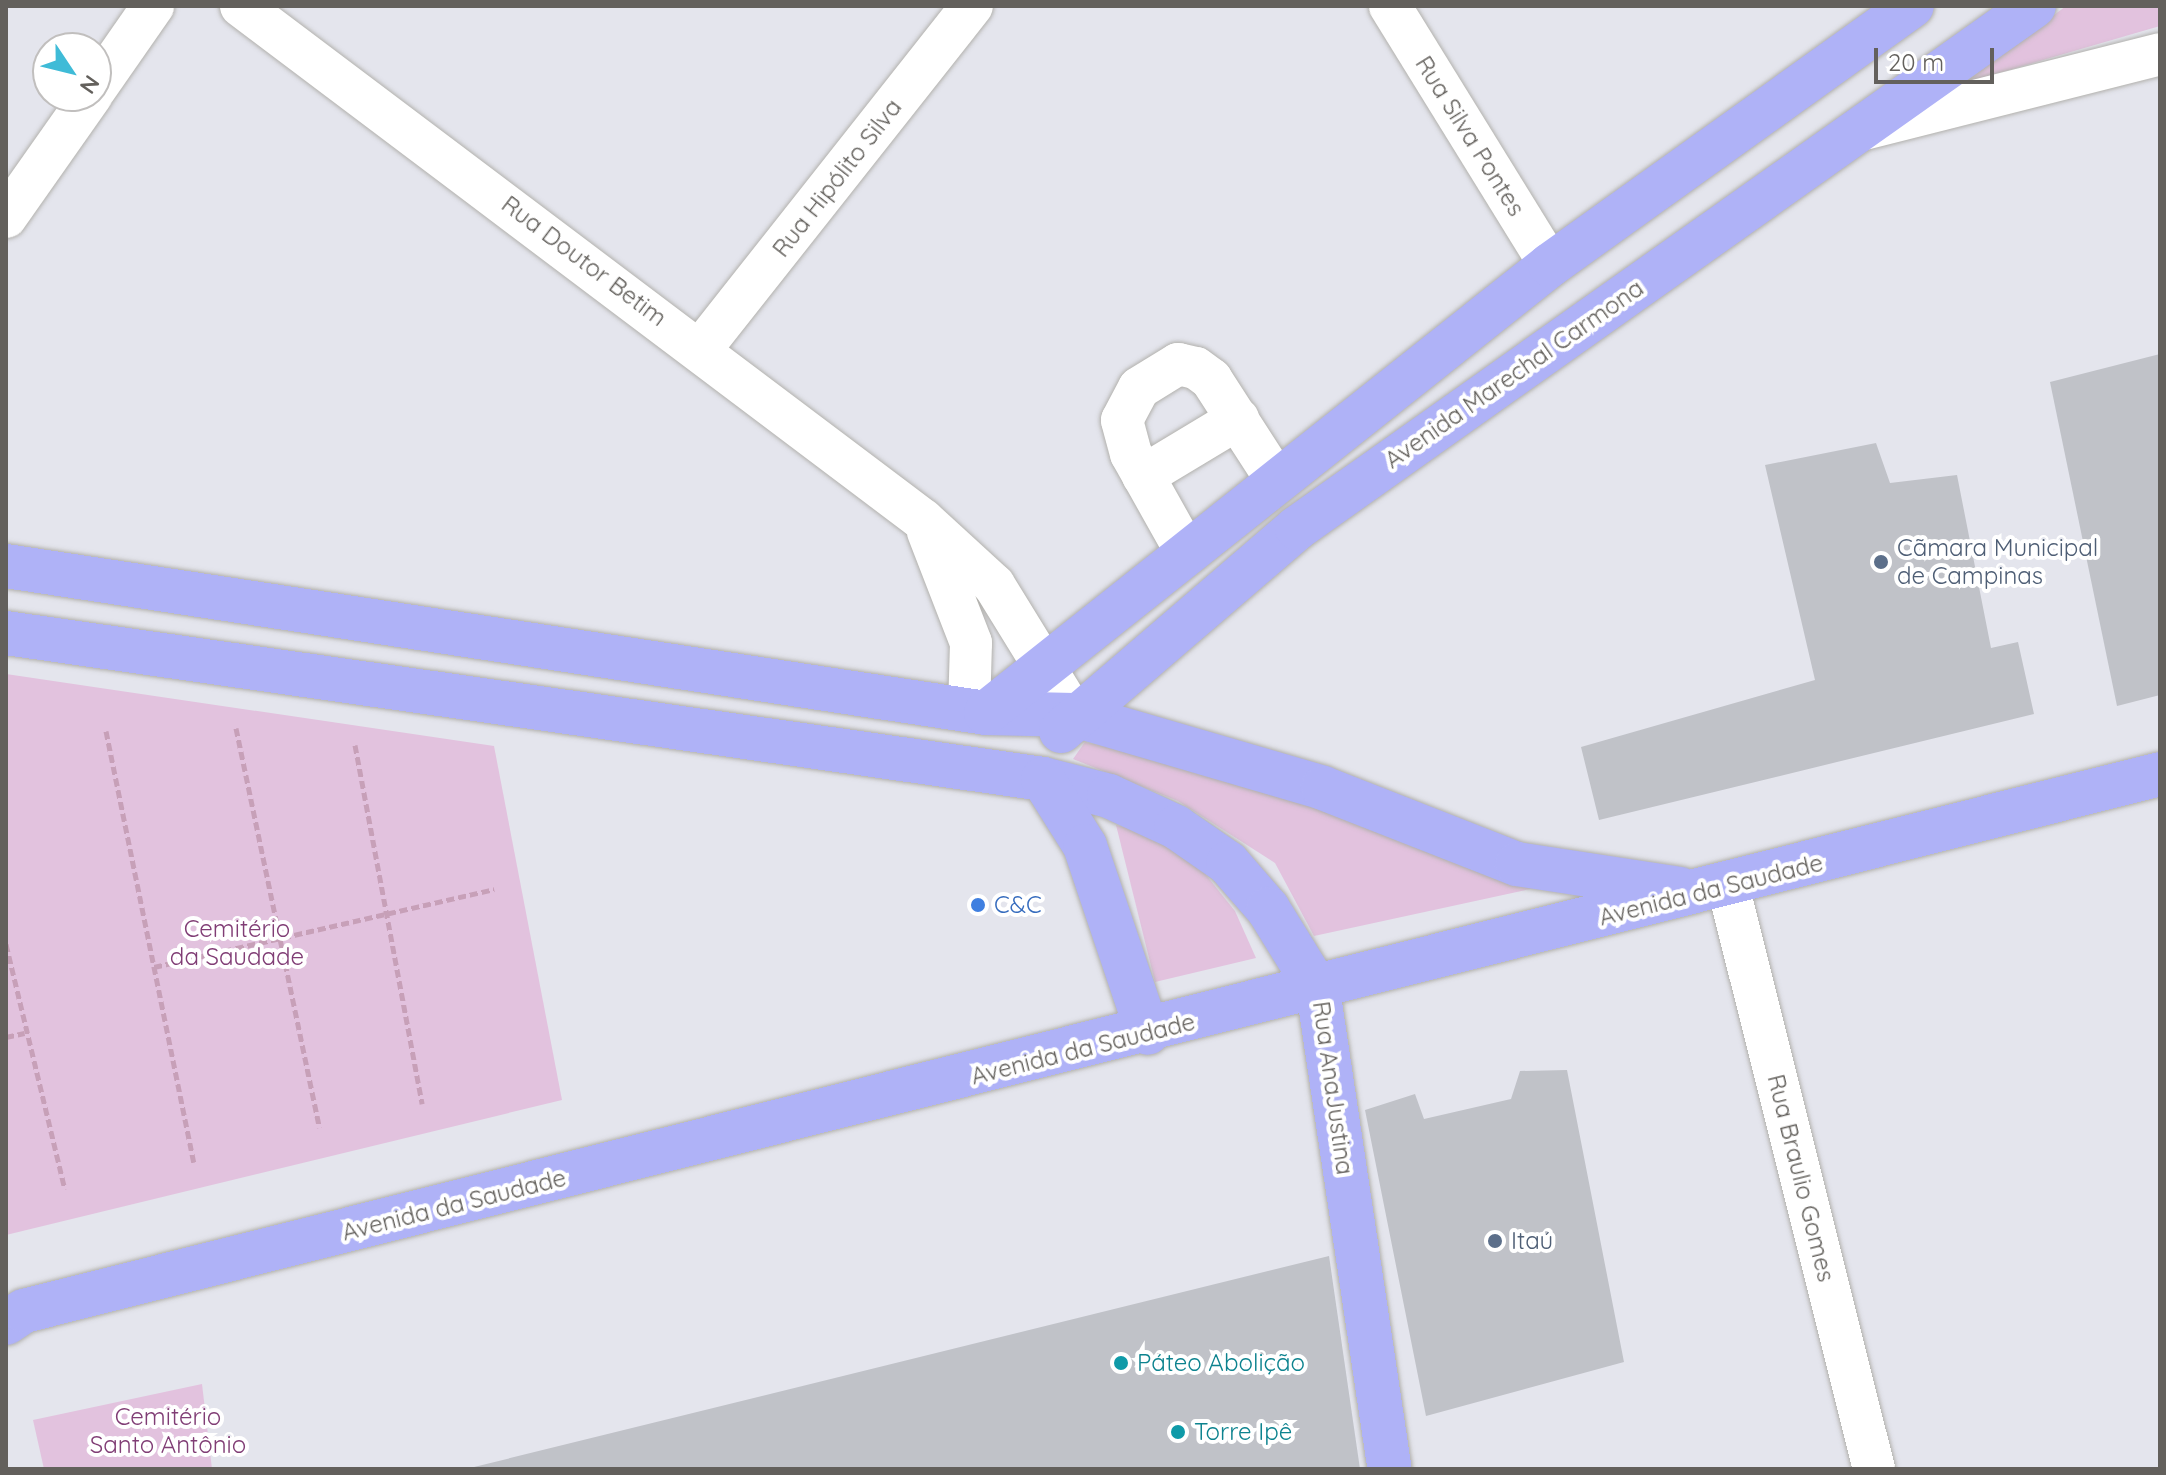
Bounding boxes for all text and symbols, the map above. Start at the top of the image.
north arrow [32,32,112,112]
scale bar [1878,32,1998,82]
text: 20 m [1888,47,1944,77]
street label: Rua Silva Pontes [1409,51,1531,221]
text: N [74,70,106,99]
street label: Rua Hipólito Silva [766,93,908,263]
street label: Rua Doutor Betim [496,190,672,332]
street label: Avenida Marechal Carmona [1379,274,1649,474]
place label: Cãmara Municipal de Campinas [1897,534,2098,590]
marker: Cãmara Municipal de Campinas [1872,553,1890,571]
street label: Avenida da Saudade [1596,848,1826,932]
place label: C&C [994,891,1042,919]
marker: C&C [969,896,987,914]
park label: Cemitério da Saudade [170,915,304,971]
street label: Rua AnaJustina [1307,999,1359,1177]
street label: Avenida da Saudade [968,1007,1198,1091]
street label: Rua Braulio Gomes [1761,1071,1841,1285]
street label: Avenida da Saudade [339,1163,569,1247]
place label: Itaú [1511,1227,1553,1255]
marker: Itaú [1486,1232,1504,1250]
place label: Páteo Abolição [1137,1349,1305,1377]
marker: Páteo Abolição [1112,1354,1130,1372]
park label: Cemitério Santo Antônio [90,1403,246,1459]
place label: Torre Ipê [1194,1418,1292,1446]
marker: Torre Ipê [1169,1423,1187,1441]

